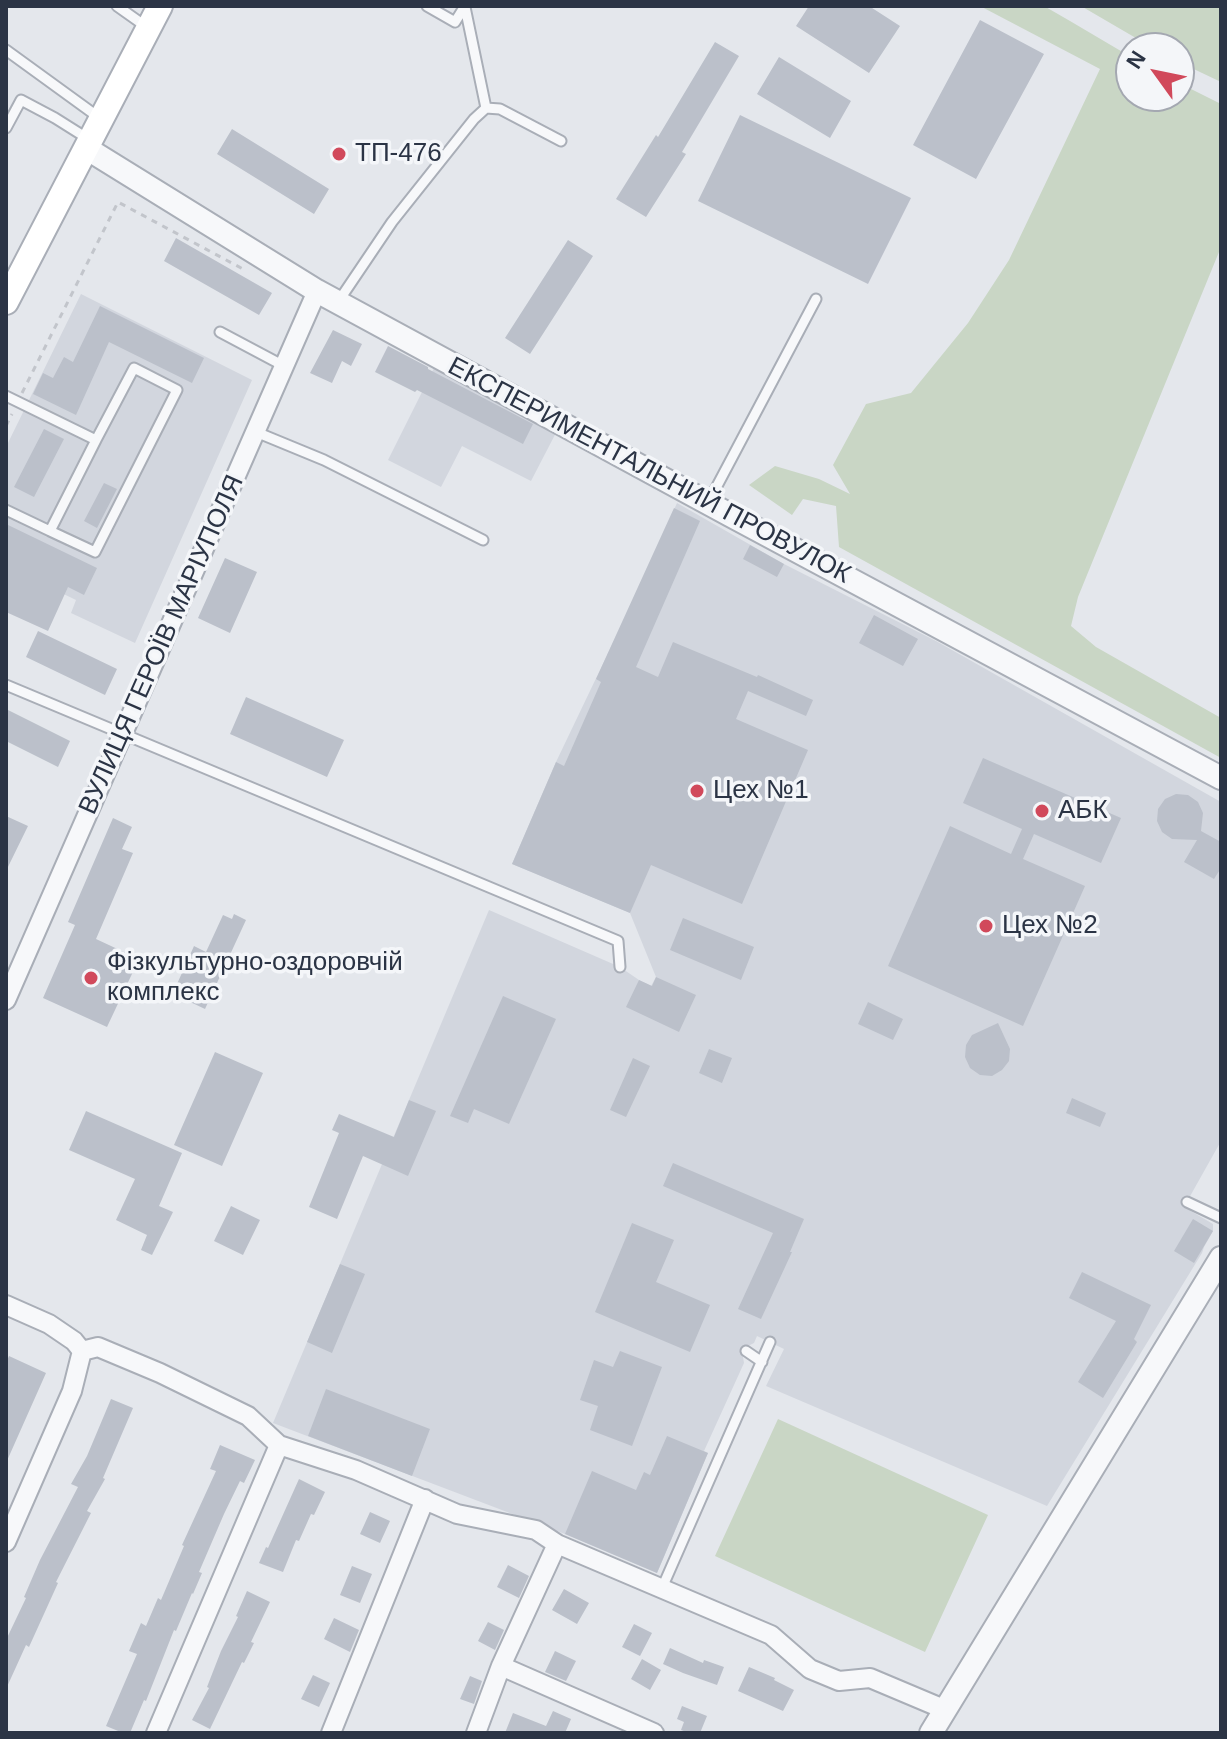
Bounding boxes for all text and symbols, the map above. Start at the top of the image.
north arrow [1115,32,1195,112]
text: N [1121,46,1151,73]
place label: ТП-476 [355,138,442,170]
marker: ТП-476 [330,145,348,163]
street label: ЕКСПЕРИМЕНТАЛЬНИЙ ПРОВУЛОК [442,351,856,591]
street label: ВУЛИЦЯ ГЕРОЇВ МАРІУПОЛЯ [73,471,251,819]
place label: Цех №1 [713,775,809,807]
marker: Цех №1 [688,782,706,800]
place label: АБК [1058,795,1108,827]
marker: АБК [1033,802,1051,820]
place label: Цех №2 [1002,910,1098,942]
marker: Цех №2 [977,917,995,935]
place label: Фізкультурно-оздоровчій комплекс [107,947,403,1008]
marker: Фізкультурно-оздоровчій комплекс [82,969,100,987]

